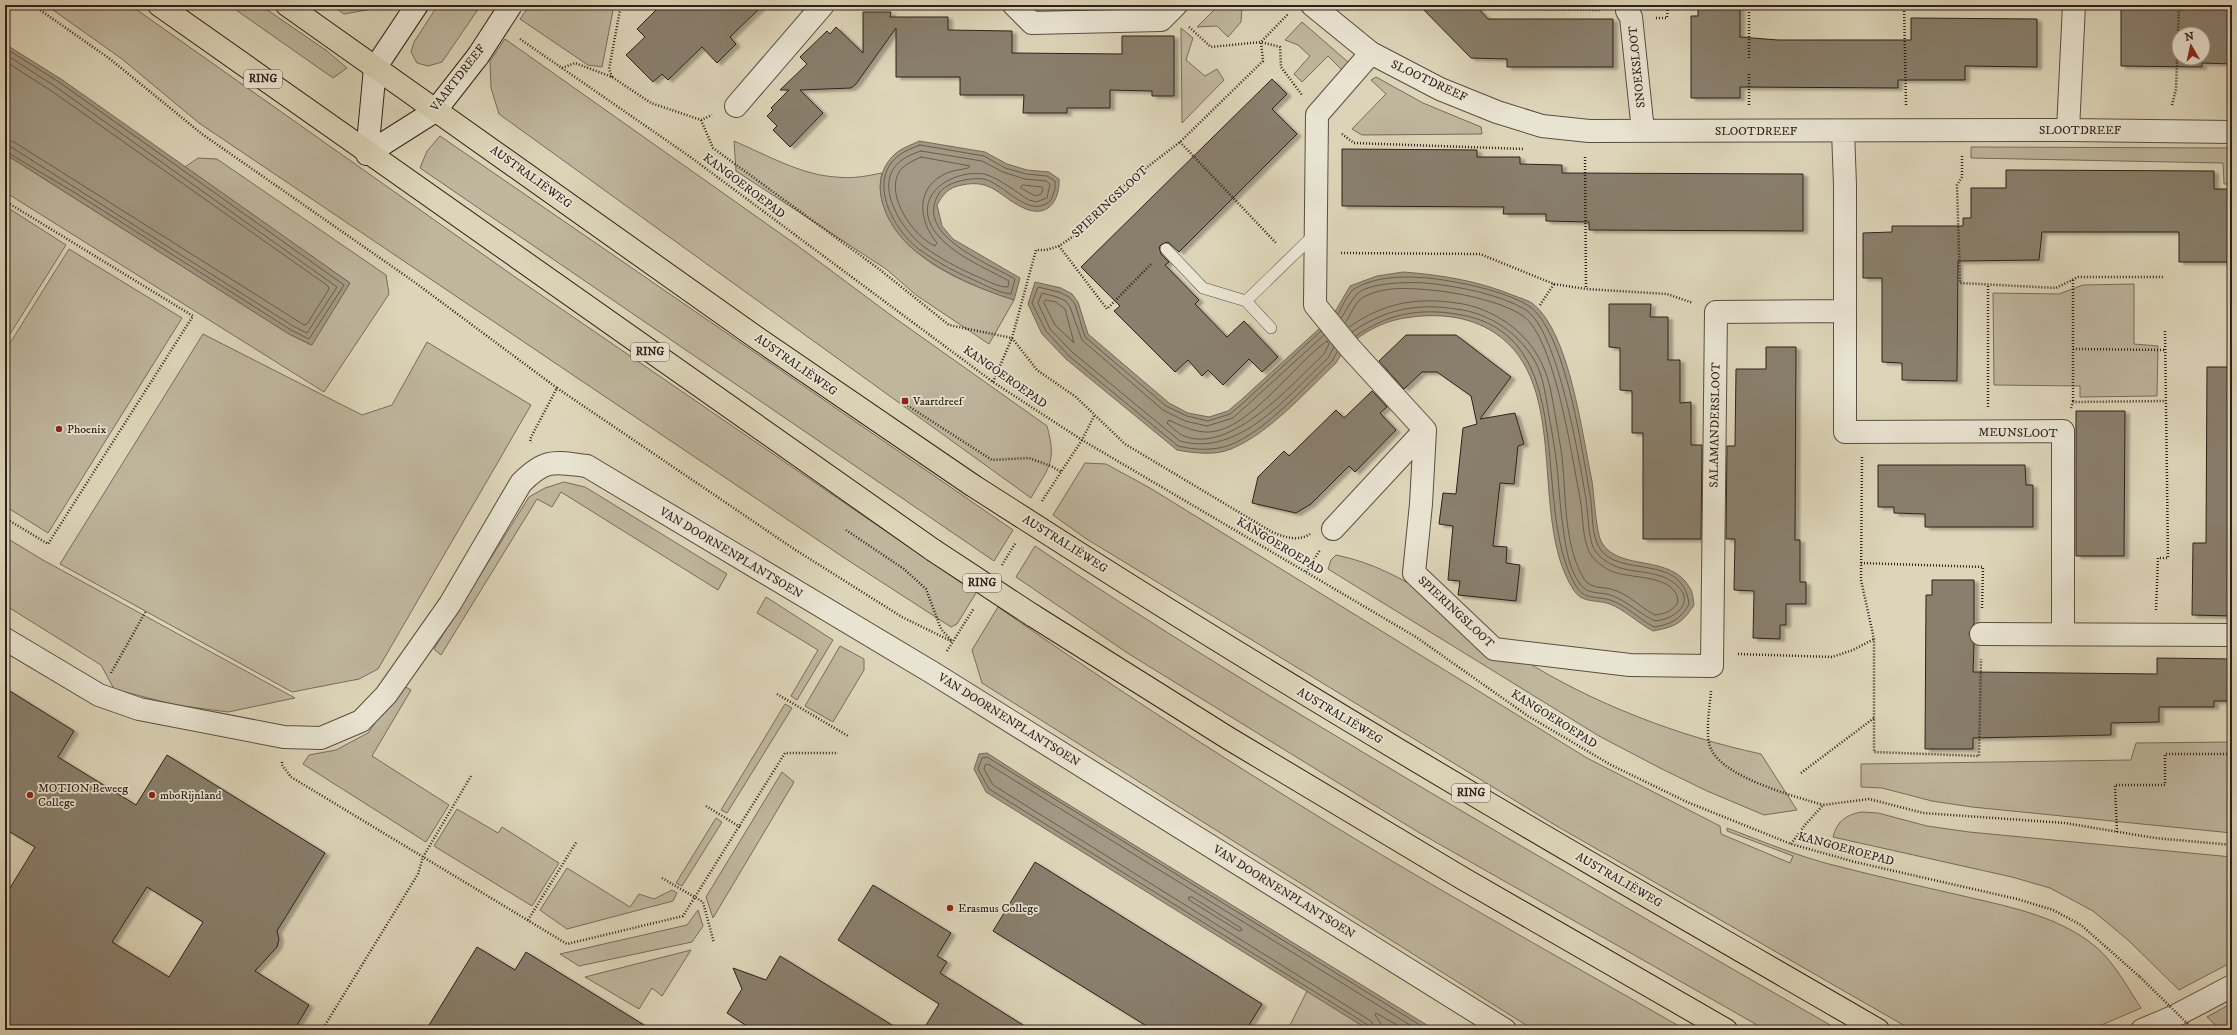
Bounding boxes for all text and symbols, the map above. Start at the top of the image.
street label: SNOEKSLOOT [1625,25,1649,109]
north arrow [2171,26,2211,66]
text: N [2184,29,2195,45]
street label: VAARTDREEF [427,41,489,115]
street label: SLOOTDREEF [1389,57,1470,105]
road number: RING [244,70,282,88]
street label: SLOOTDREEF [2039,123,2122,138]
street label: SLOOTDREEF [1715,124,1798,139]
street label: AUSTRALIËWEG [487,142,575,212]
street label: KANGOEROEPAD [700,150,788,222]
street label: SPIERINGSLOOT [1069,163,1151,241]
street label: AUSTRALIËWEG [752,331,841,399]
street label: KANGOEROEPAD [960,342,1050,412]
road number: RING [631,343,669,361]
street label: SALAMANDERSLOOT [1706,362,1724,488]
place label: Vaartdreef [912,394,965,409]
marker: Vaartdreef [900,396,910,406]
place label: Phoenix [67,422,106,437]
marker: Phoenix [54,424,64,434]
street label: MEUNSLOOT [1978,425,2058,441]
street label: VAN DOORNENPLANTSOEN [656,504,806,602]
street label: AUSTRALIËWEG [1020,512,1111,577]
street label: KANGOEROEPAD [1234,514,1326,578]
street label: SPIERINGSLOOT [1415,573,1497,651]
road number: RING [963,574,1001,592]
street label: VAN DOORNENPLANTSOEN [934,669,1083,770]
street label: AUSTRALIËWEG [1294,684,1386,748]
street label: KANGOEROEPAD [1508,686,1600,752]
place label: MOTION Beweeg College [38,781,128,810]
road number: RING [1452,784,1490,802]
place label: mboRijnland [160,788,221,803]
marker: MOTION Beweeg College [25,790,35,800]
marker: mboRijnland [147,790,157,800]
street label: KANGOEROEPAD [1796,829,1896,869]
street label: VAN DOORNENPLANTSOEN [1209,841,1358,942]
street label: AUSTRALIËWEG [1573,849,1666,911]
place label: Erasmus College [958,901,1038,916]
marker: Erasmus College [945,903,955,913]

